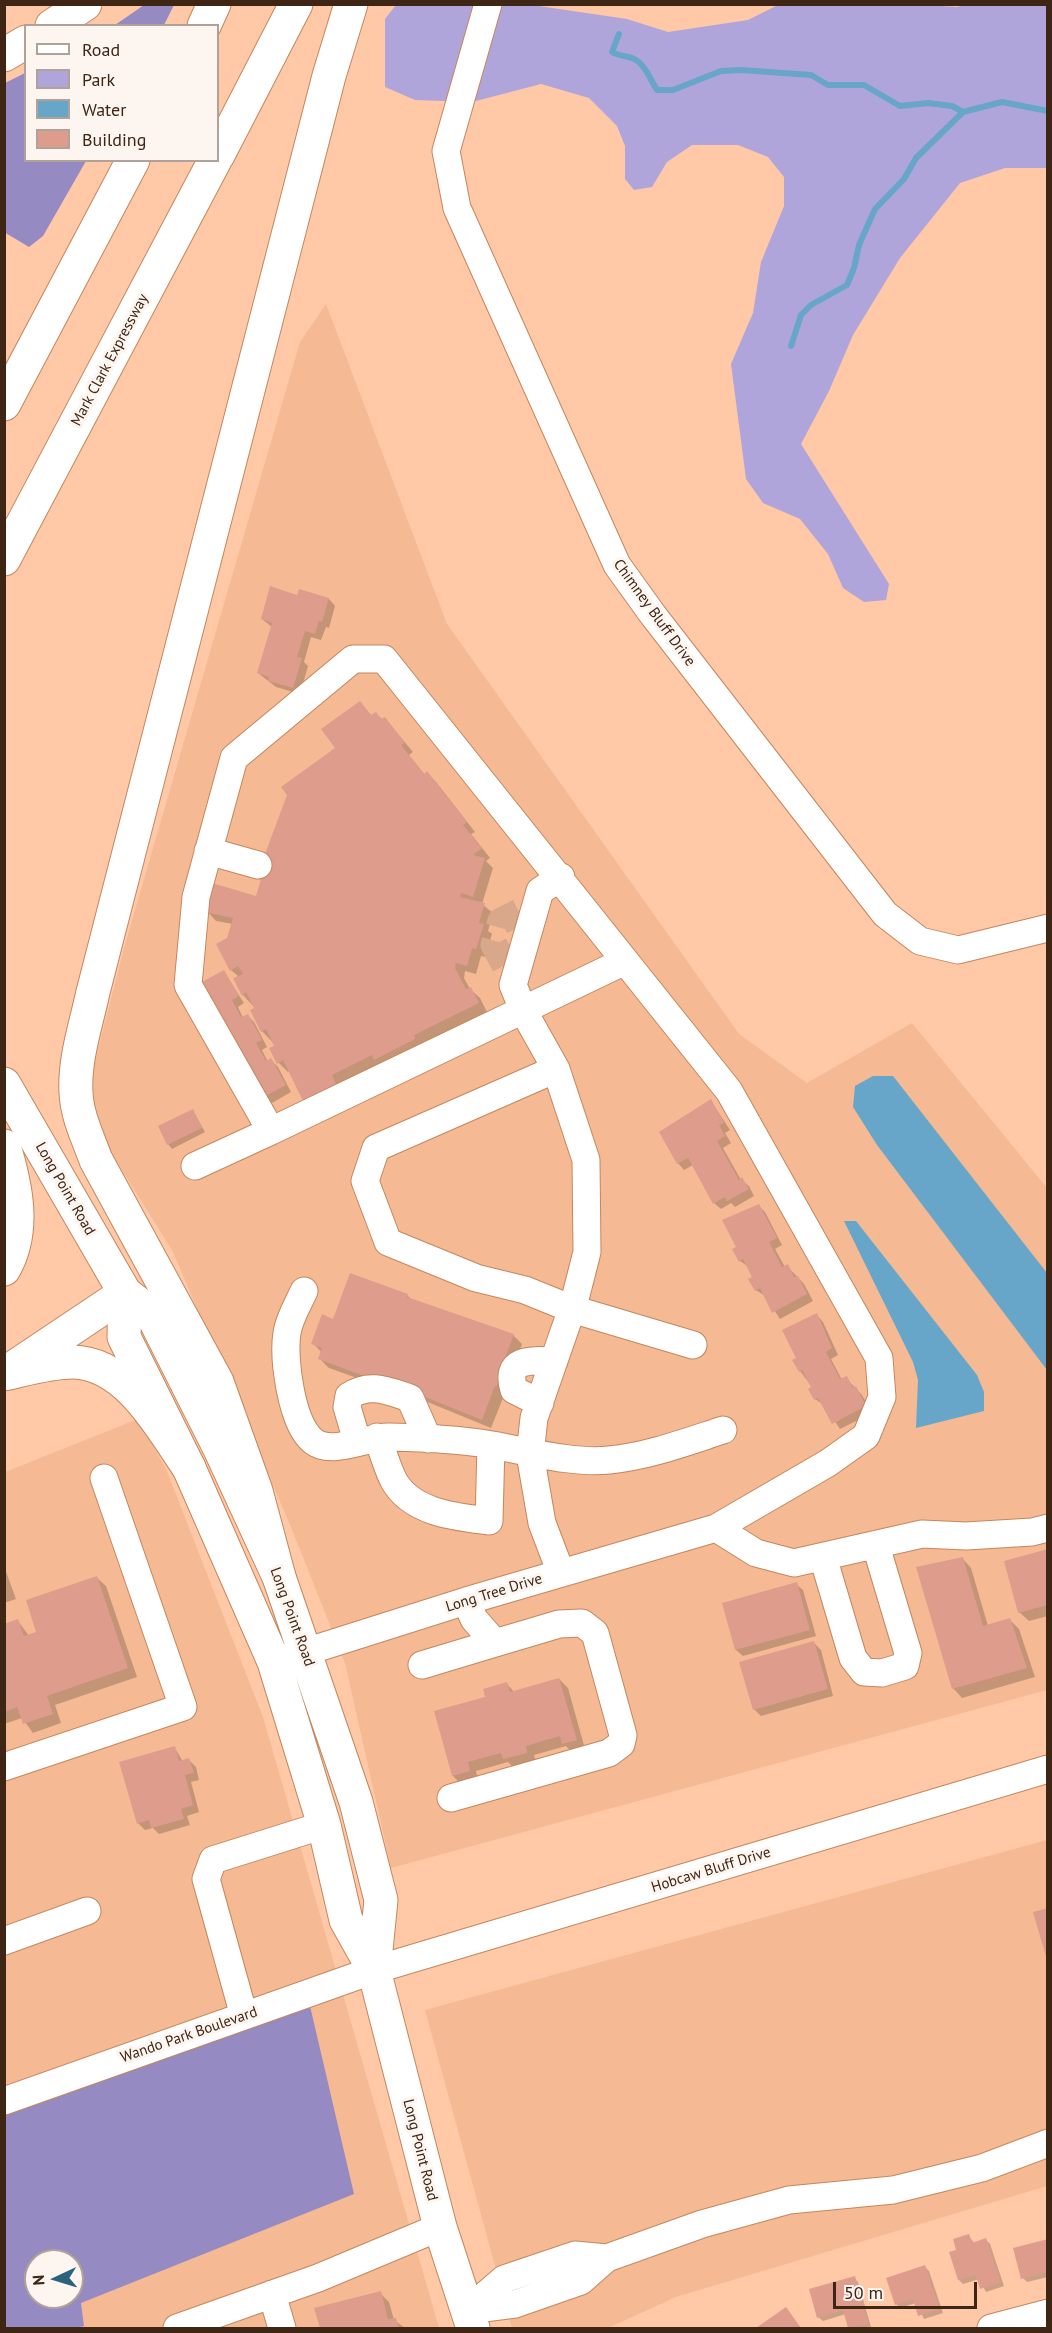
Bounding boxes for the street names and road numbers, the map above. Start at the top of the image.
street label: Mark Clark Expressway [68,291,152,429]
street label: Chimney Bluff Drive [609,556,699,670]
street label: Long Point Road [31,1139,99,1239]
street label: Long Point Road [266,1565,318,1669]
street label: Long Tree Drive [444,1570,544,1616]
street label: Hobcaw Bluff Drive [649,1843,773,1897]
street label: Wando Park Boulevard [118,2003,260,2067]
street label: Long Point Road [399,2097,441,2203]

